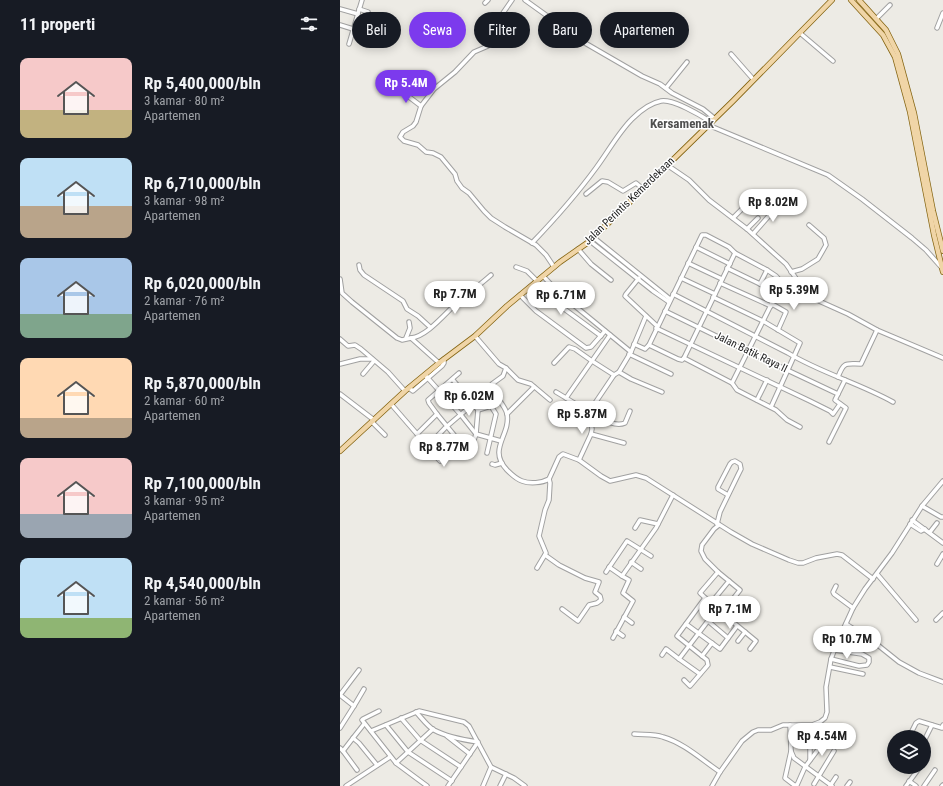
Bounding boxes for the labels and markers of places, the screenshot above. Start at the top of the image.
pin: Rp 5.4M [369,70,443,104]
pin: Rp 8.02M [732,189,814,223]
pin: Rp 5.39M [753,277,835,311]
pin: Rp 7.7M [418,281,492,315]
pin: Rp 6.71M [520,282,602,316]
pin: Rp 6.02M [428,383,510,417]
pin: Rp 5.87M [541,401,623,435]
pin: Rp 8.77M [403,434,485,468]
pin: Rp 7.1M [693,596,767,630]
pin: Rp 10.7M [806,626,888,660]
pin: Rp 4.54M [781,723,863,757]

